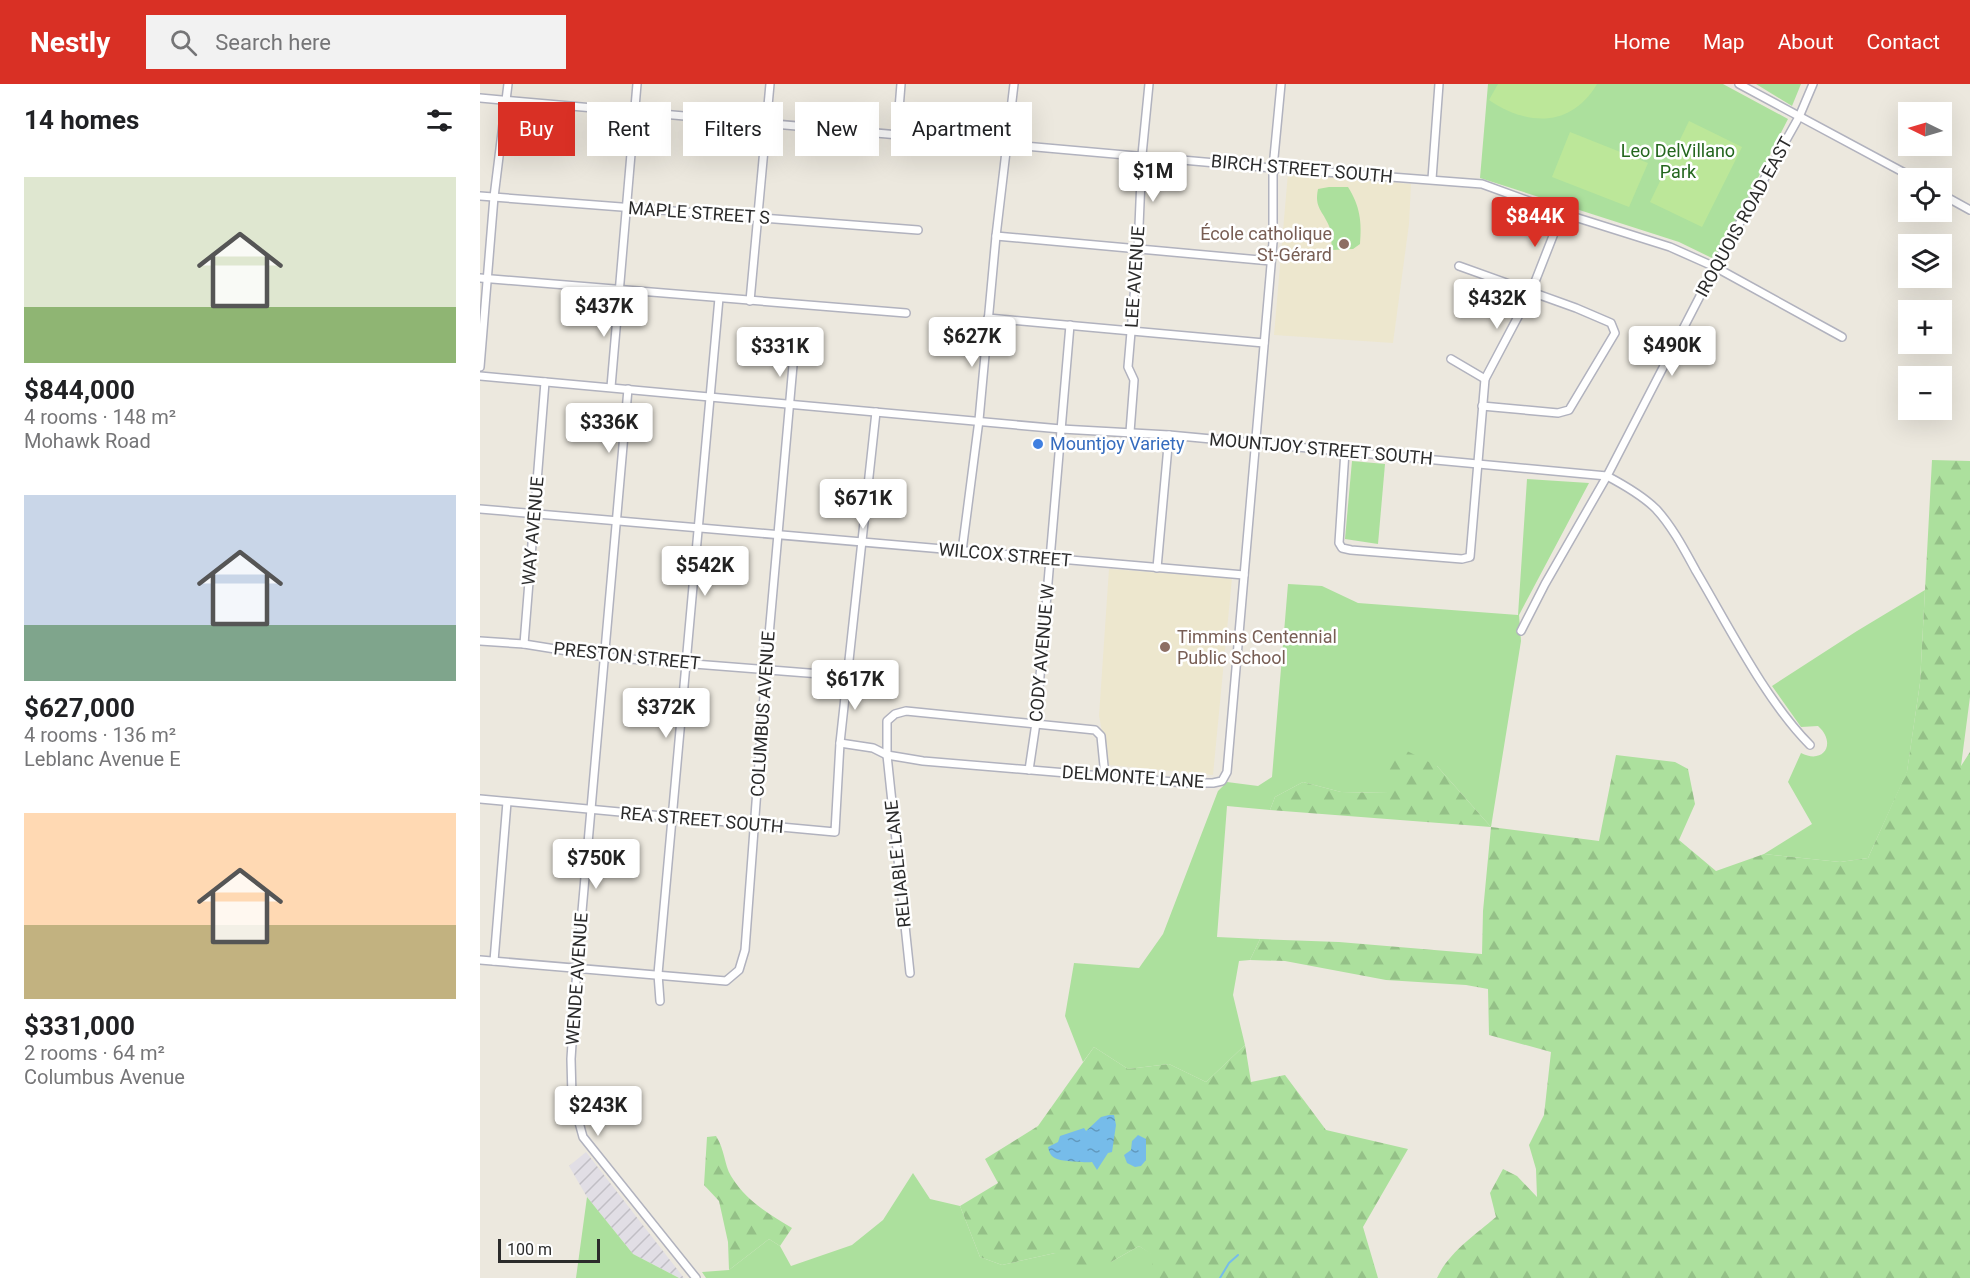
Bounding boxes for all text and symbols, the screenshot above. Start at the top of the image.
search box [146,15,566,69]
text: Nestly [30,26,110,59]
icon: search [167,26,200,59]
text: Search here [215,30,331,55]
text: Home [1614,30,1670,54]
text: Map [1703,30,1745,54]
text: About [1778,30,1834,54]
text: Contact [1867,30,1940,54]
chip: Buy [498,102,575,156]
chip: Rent [587,102,671,156]
chip: Filters [683,102,783,156]
chip: New [795,102,879,156]
chip: Apartment [891,102,1032,156]
north arrow [1898,102,1952,156]
map controls [1898,102,1952,420]
icon: filters [423,104,456,137]
text: 14 homes [24,105,139,135]
street label: IROQUOIS ROAD EAST [1691,133,1796,300]
park label: Leo DelVillano Park [1621,140,1735,182]
street label: BIRCH STREET SOUTH [1210,150,1394,187]
pin: $1M [1124,152,1182,203]
text: $1M [1133,159,1173,183]
button: locate [1898,168,1952,222]
street label: MAPLE STREET S [627,197,771,228]
pin: $844K [1493,197,1577,248]
text: $844K [1506,204,1564,228]
icon: home [186,216,294,324]
place label: École catholique St-Gérard [1200,223,1332,265]
street label: LEE AVENUE [1120,225,1149,329]
button: layers [1898,234,1952,288]
marker: École catholique St-Gérard [1337,237,1351,251]
pin: $432K [1455,279,1539,330]
text: $432K [1468,286,1526,310]
pin: $437K [562,287,646,338]
text: $437K [575,294,633,318]
button: + [1898,300,1952,354]
pin: $627K [930,317,1014,368]
text: $627K [943,324,1001,348]
pin: $490K [1630,326,1714,377]
pin: $331K [738,327,822,378]
text: $490K [1643,333,1701,357]
text: $331K [751,334,809,358]
button: − [1898,366,1952,420]
text: $844,000 [24,375,135,405]
pin: $336K [567,403,651,454]
text: 4 rooms · 148 m² [24,405,176,429]
text: $336K [580,410,638,434]
street label: MOUNTJOY STREET SOUTH [1208,428,1434,469]
text: Mohawk Road [24,429,151,453]
place label: Mountjoy Variety [1050,433,1185,454]
marker: Mountjoy Variety [1031,437,1045,451]
street label: WAY AVENUE [517,476,548,586]
pin: $671K [821,479,905,530]
text: $671K [834,486,892,510]
icon: home [186,534,294,642]
street label: WILCOX STREET [938,538,1073,571]
pin: $542K [663,546,747,597]
text: $542K [676,553,734,577]
street label: CODY AVENUE W [1025,583,1058,723]
place label: Timmins Centennial Public School [1177,626,1337,668]
street label: COLUMBUS AVENUE [746,630,779,798]
street label: PRESTON STREET [553,637,702,674]
marker: Timmins Centennial Public School [1158,640,1172,654]
pin: $617K [813,660,897,711]
text: $617K [826,667,884,691]
pin: $372K [624,688,708,739]
text: $627,000 [24,693,135,723]
text: $372K [637,695,695,719]
text: 4 rooms · 136 m² [24,723,176,747]
text: Leblanc Avenue E [24,747,181,771]
street label: DELMONTE LANE [1061,761,1205,792]
street label: RELIABLE LANE [880,799,915,929]
street label: REA STREET SOUTH [620,802,785,837]
pin: $750K [554,839,638,890]
text: $750K [567,846,625,870]
icon: home [186,852,294,960]
street label: WENDE AVENUE [561,912,592,1046]
text: $331,000 [24,1011,135,1041]
text: 2 rooms · 64 m² [24,1041,165,1065]
text: Columbus Avenue [24,1065,185,1089]
pin: $243K [556,1086,640,1137]
text: $243K [569,1093,627,1117]
scale bar [498,1236,600,1264]
text: 100 m [507,1240,552,1259]

